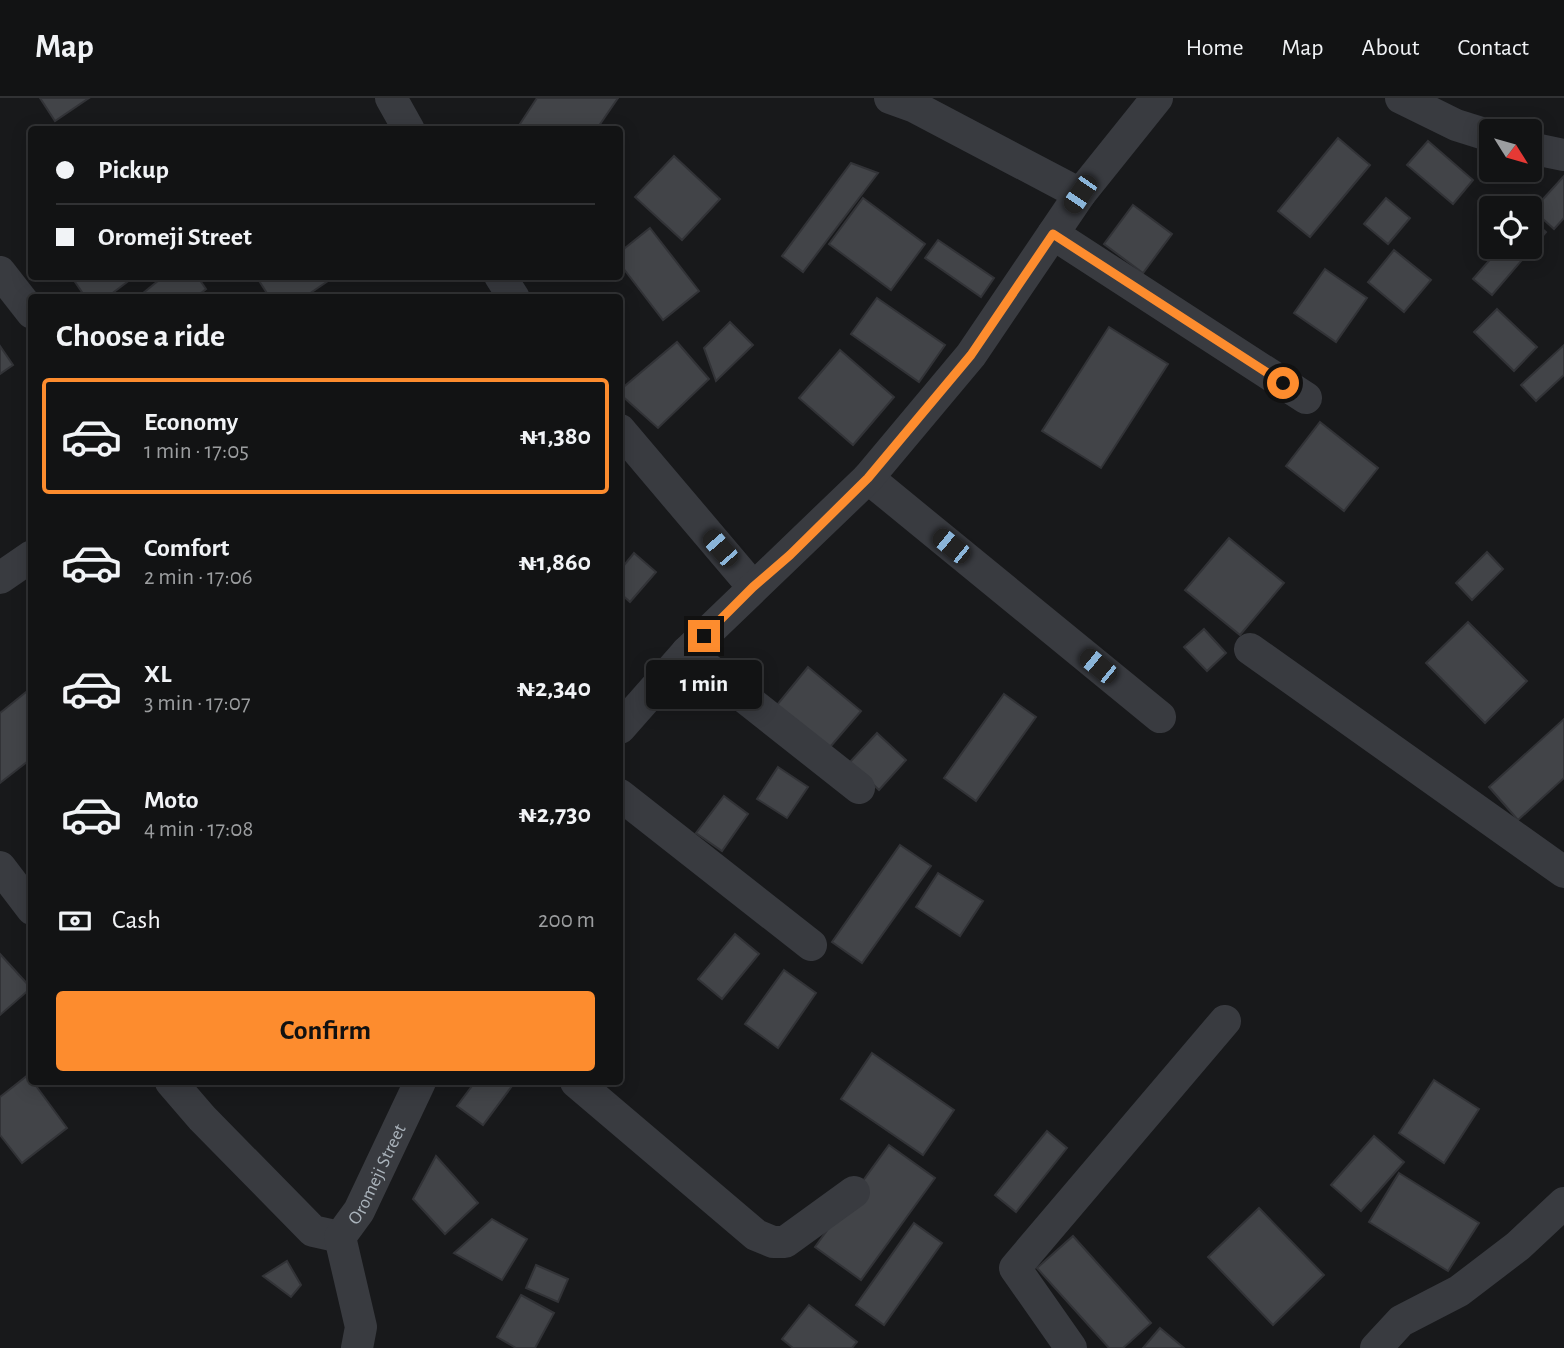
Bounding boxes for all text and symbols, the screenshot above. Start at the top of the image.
text: Map [35,31,94,64]
text: Home [1186,36,1244,60]
text: Map [1282,36,1324,60]
text: About [1362,36,1419,60]
text: Contact [1457,36,1529,60]
north arrow [1479,119,1542,182]
map controls [1479,119,1542,259]
text: Pickup [98,157,169,183]
car [1060,171,1101,217]
button: locate [1479,196,1542,259]
text: Oromeji Street [98,224,252,250]
text: Choose a ride [56,320,225,352]
route start [1267,367,1299,399]
icon: car [60,405,123,468]
text: Economy [144,409,238,435]
text: ₦1,380 [520,423,591,449]
text: 1 min · 17:05 [144,440,249,463]
car [699,525,742,571]
car [929,525,974,567]
icon: car [60,531,123,594]
text: Comfort [144,535,229,561]
text: ₦1,860 [518,549,591,575]
text: 2 min · 17:06 [144,566,253,589]
route end [688,620,720,652]
car [1076,645,1121,687]
icon: car [60,657,123,720]
callout: 1 min [646,660,762,710]
text: XL [144,661,171,687]
text: 1 min [680,673,728,696]
text: ₦2,340 [517,675,591,701]
text: 3 min · 17:07 [144,692,250,715]
icon: car [60,783,123,846]
text: Moto [144,787,199,813]
text: ₦2,730 [518,801,591,827]
text: 4 min · 17:08 [144,818,253,841]
icon: cash [56,902,94,940]
text: Cash [112,907,161,933]
text: 200 m [538,909,595,932]
button: Confirm [56,991,595,1071]
street label: Oromeji Street [345,1121,410,1228]

